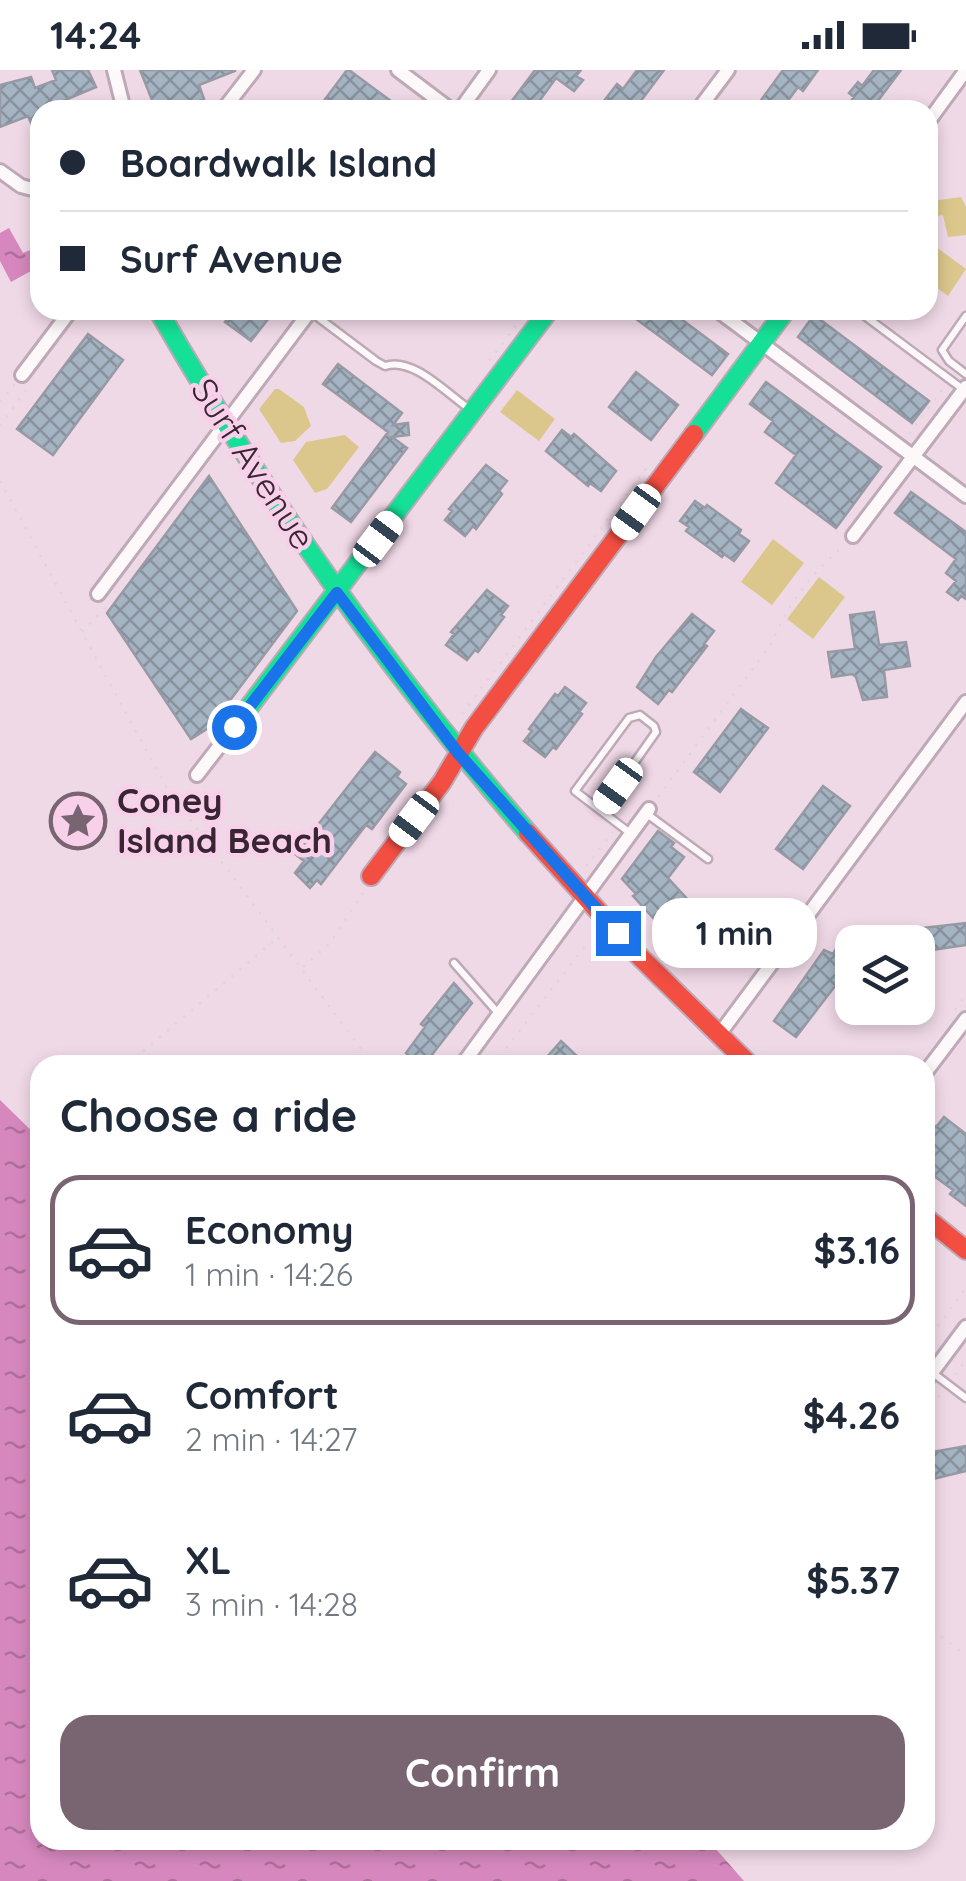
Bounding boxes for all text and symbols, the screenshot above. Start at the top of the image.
text: 14:24 [50,11,141,59]
text: Boardwalk Island [120,139,437,187]
text: Surf Avenue [120,235,343,283]
street label: Surf Avenue [182,370,325,557]
car [606,479,666,545]
car [348,506,408,572]
route start [212,705,257,750]
car [588,753,648,819]
place label: Coney Island Beach [117,778,332,862]
car [384,786,444,852]
place icon: Coney Island Beach [48,791,108,851]
callout: 1 min [653,898,818,968]
route end [596,911,641,956]
text: 1 min [696,913,773,953]
map controls [835,925,935,1025]
button: layers [835,925,935,1025]
text: Choose a ride [60,1087,357,1143]
icon: car [65,1205,155,1295]
text: Economy [185,1206,354,1254]
text: $3.16 [814,1226,900,1274]
text: 1 min · 14:26 [185,1254,353,1294]
icon: car [65,1370,155,1460]
text: Comfort [185,1371,339,1419]
text: $4.26 [803,1391,900,1439]
text: 2 min · 14:27 [185,1419,357,1459]
icon: car [65,1535,155,1625]
text: XL [185,1536,231,1584]
text: $5.37 [806,1556,900,1604]
text: 3 min · 14:28 [185,1584,358,1624]
button: Confirm [60,1715,905,1830]

